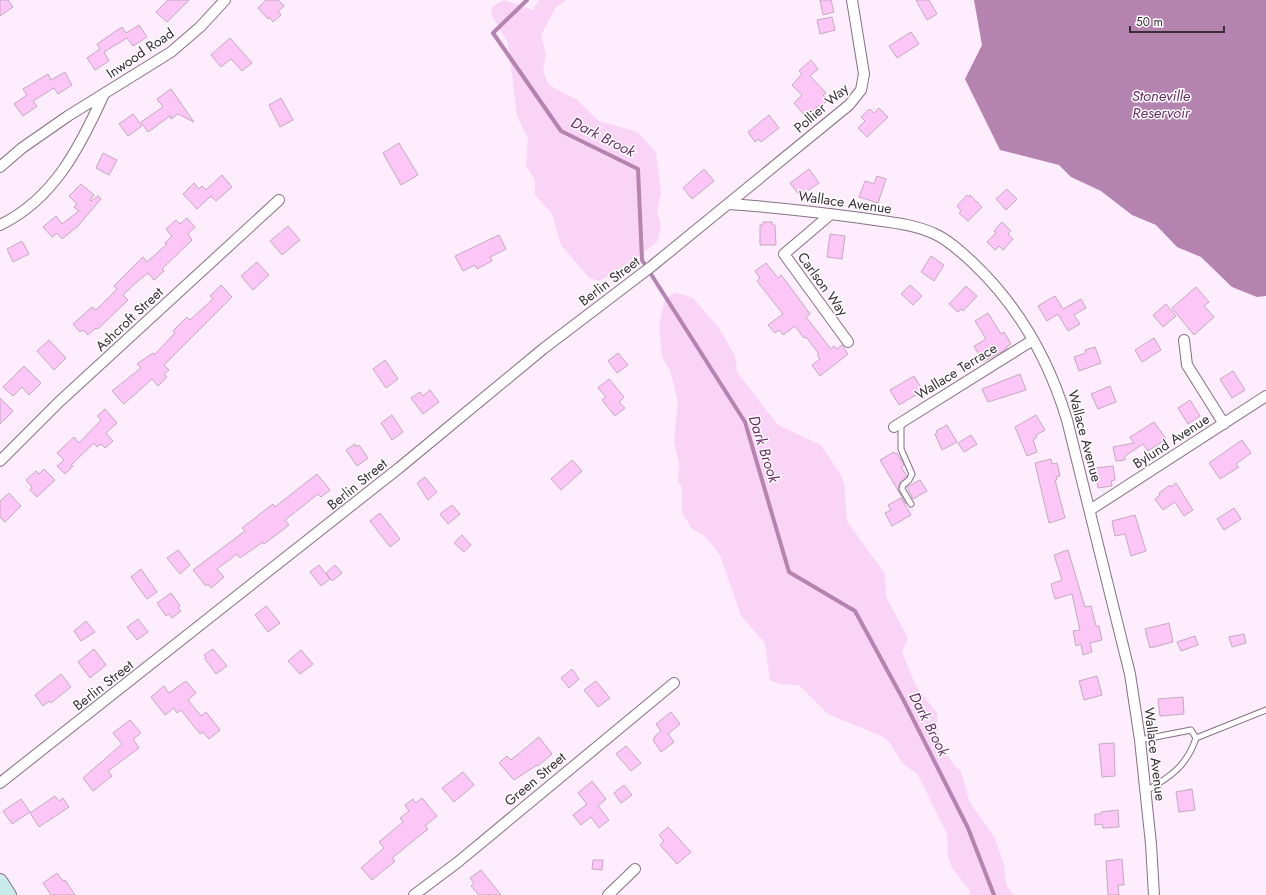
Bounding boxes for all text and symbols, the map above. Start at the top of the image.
scale bar [1130,8,1224,34]
text: 50 m [1136,13,1163,31]
street label: Inwood Road [102,23,178,83]
street label: Pollier Way [789,78,853,137]
water label: Stoneville Reservoir [1132,85,1191,124]
water label: Dark Brook [567,111,639,163]
street label: Wallace Avenue [797,186,893,218]
street label: Carlson Way [793,248,853,321]
street label: Berlin Street [574,251,644,311]
street label: Ashcroft Street [91,282,168,356]
street label: Wallace Terrace [911,338,1001,404]
street label: Wallace Avenue [1063,388,1107,484]
street label: Bylund Avenue [1129,409,1213,473]
water label: Dark Brook [743,413,785,486]
street label: Berlin Street [323,453,392,514]
street label: Berlin Street [69,655,138,715]
water label: Dark Brook [903,688,955,760]
street label: Wallace Avenue [1139,706,1171,802]
street label: Green Street [500,747,571,811]

